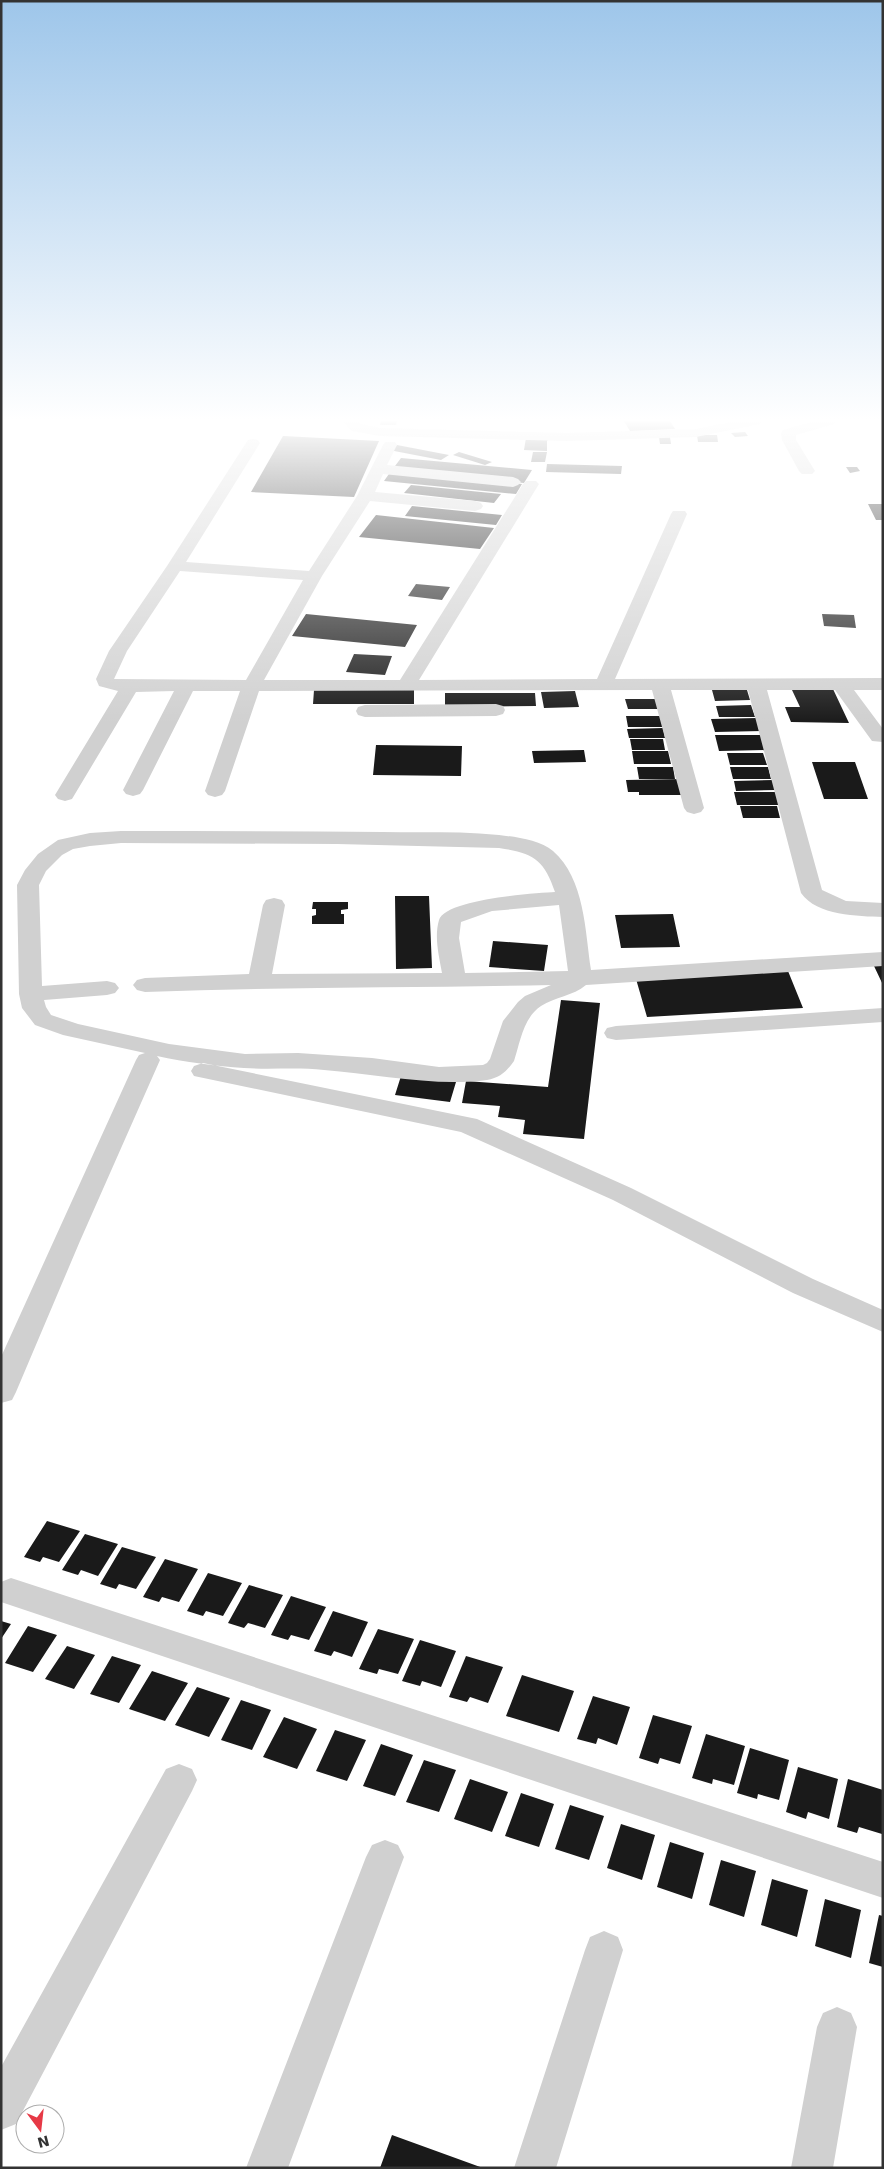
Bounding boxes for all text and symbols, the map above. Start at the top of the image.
north arrow [15,2104,65,2154]
text: N [36,2132,51,2151]

